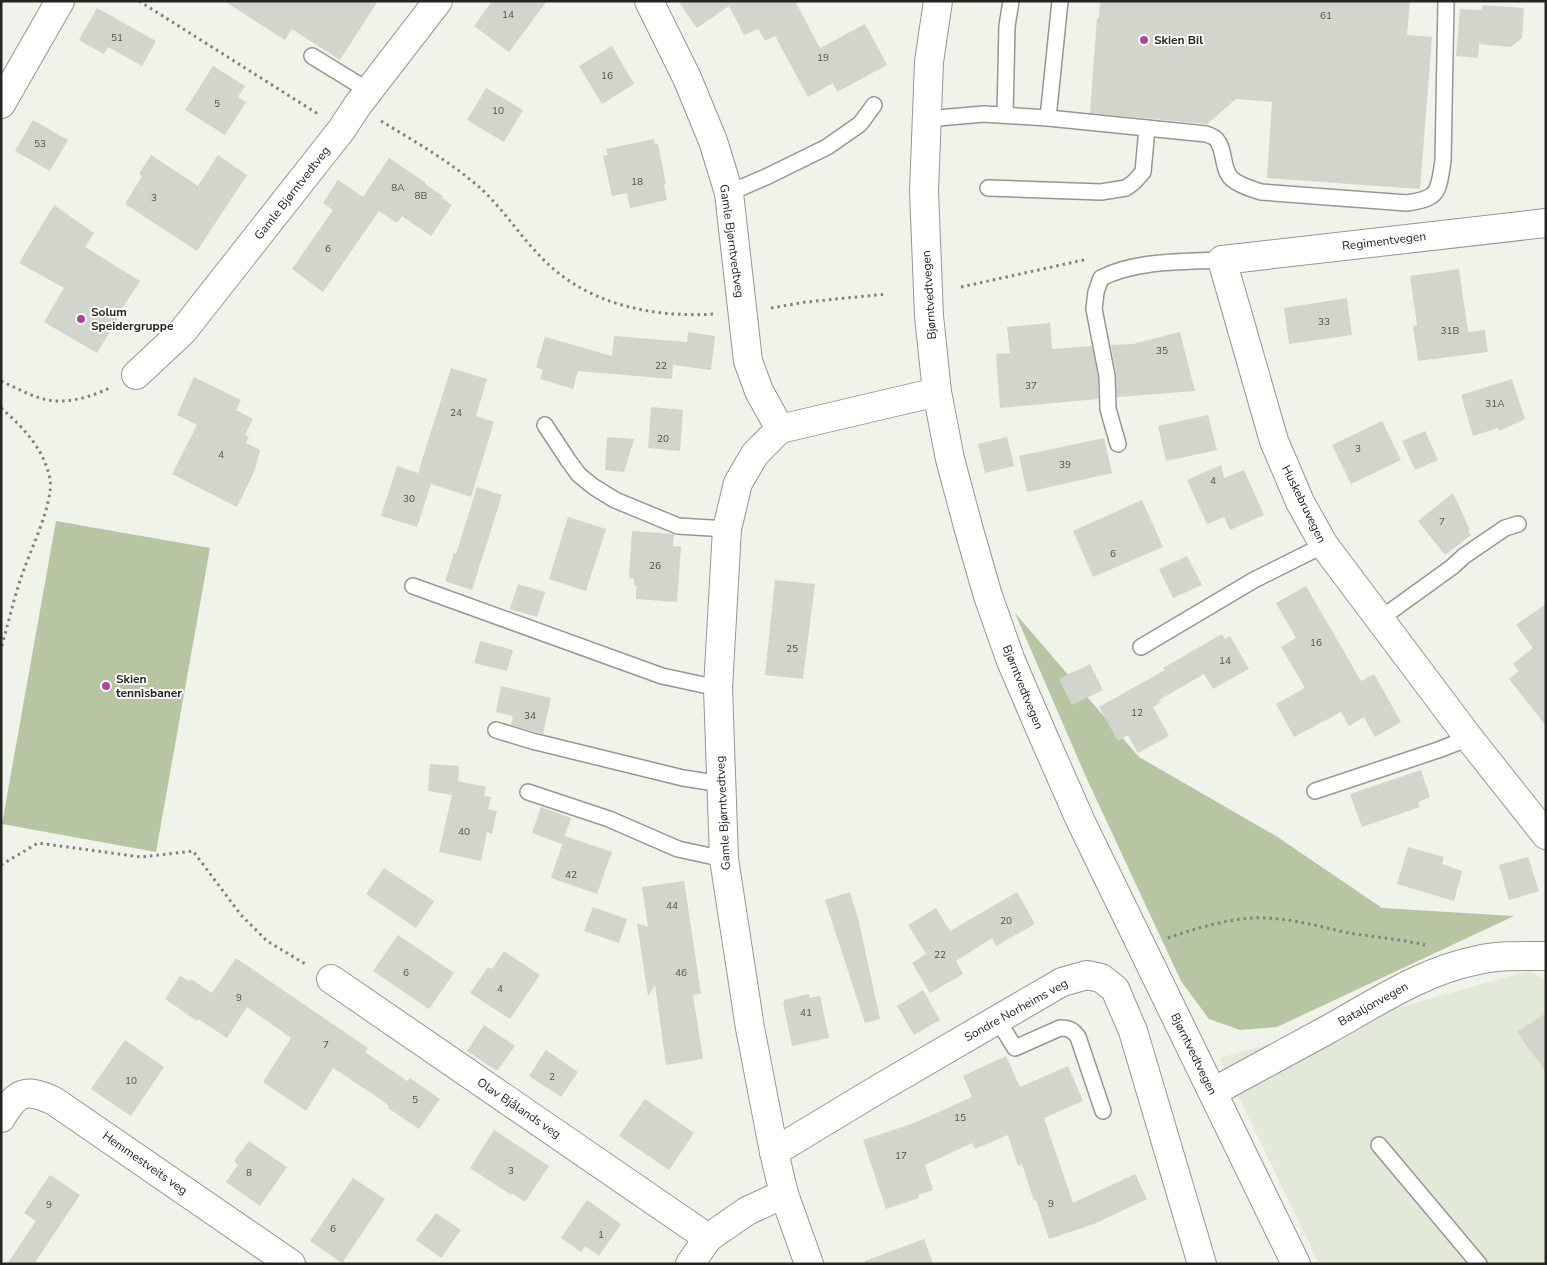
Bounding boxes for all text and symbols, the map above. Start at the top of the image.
house number: 14 [502,8,514,22]
house number: 61 [1320,9,1332,23]
house number: 51 [111,31,123,45]
place label: Skien Bil [1154,32,1203,48]
marker: Skien Bil [1138,34,1150,46]
house number: 19 [817,51,829,65]
house number: 16 [601,69,613,83]
house number: 5 [214,97,220,111]
house number: 10 [492,104,504,118]
house number: 53 [34,137,46,151]
street label: Gamle Bjørntvedtveg [250,143,334,243]
house number: 18 [631,175,643,189]
house number: 8A [391,181,405,195]
street label: Gamle Bjørntvedtveg [716,183,748,299]
house number: 8B [415,189,428,203]
house number: 3 [151,191,157,205]
street label: Regimentvegen [1341,228,1427,254]
house number: 6 [325,242,331,256]
street label: Bjørntvedtvegen [918,250,940,340]
place label: Solum Speidergruppe [91,304,174,334]
marker: Solum Speidergruppe [75,313,87,325]
house number: 33 [1318,315,1330,329]
house number: 31B [1441,324,1460,338]
house number: 35 [1156,344,1168,358]
house number: 22 [655,359,667,373]
house number: 37 [1025,379,1037,393]
house number: 31A [1485,397,1505,411]
house number: 24 [450,406,462,420]
house number: 20 [657,432,669,446]
house number: 3 [1355,442,1361,456]
house number: 4 [218,448,224,462]
house number: 39 [1059,458,1071,472]
street label: Huskebruvegen [1278,462,1330,546]
house number: 4 [1210,474,1216,488]
house number: 30 [403,492,415,506]
house number: 7 [1439,515,1445,529]
house number: 6 [1110,547,1116,561]
house number: 26 [649,559,661,573]
house number: 16 [1310,636,1322,650]
house number: 25 [786,642,798,656]
street label: Bjørntvedtvegen [999,643,1047,731]
house number: 14 [1219,654,1231,668]
place label: Skien tennisbaner [116,671,182,701]
marker: Skien tennisbaner [100,680,112,692]
house number: 12 [1131,706,1143,720]
house number: 34 [524,709,536,723]
street label: Gamle Bjørntvedtveg [712,755,734,871]
house number: 40 [458,825,470,839]
house number: 42 [565,868,577,882]
house number: 44 [666,899,678,913]
house number: 20 [1000,914,1012,928]
house number: 22 [934,948,946,962]
house number: 6 [403,966,409,980]
house number: 46 [675,966,687,980]
street label: Sondre Norheims veg [961,975,1071,1045]
street label: Bataljonvegen [1335,978,1411,1030]
house number: 4 [497,982,503,996]
house number: 9 [236,991,242,1005]
house number: 41 [800,1006,812,1020]
street label: Bjørntvedtvegen [1167,1010,1221,1098]
house number: 7 [323,1038,329,1052]
house number: 2 [549,1070,555,1084]
house number: 10 [125,1074,137,1088]
street label: Olav Bjålands veg [474,1074,564,1142]
house number: 5 [412,1093,418,1107]
house number: 15 [954,1111,966,1125]
street label: Hemmestveits veg [99,1128,191,1198]
house number: 17 [895,1149,907,1163]
house number: 3 [508,1164,514,1178]
house number: 8 [246,1166,252,1180]
house number: 9 [1048,1197,1054,1211]
house number: 9 [46,1198,52,1212]
house number: 6 [330,1222,336,1236]
house number: 1 [598,1228,604,1242]

